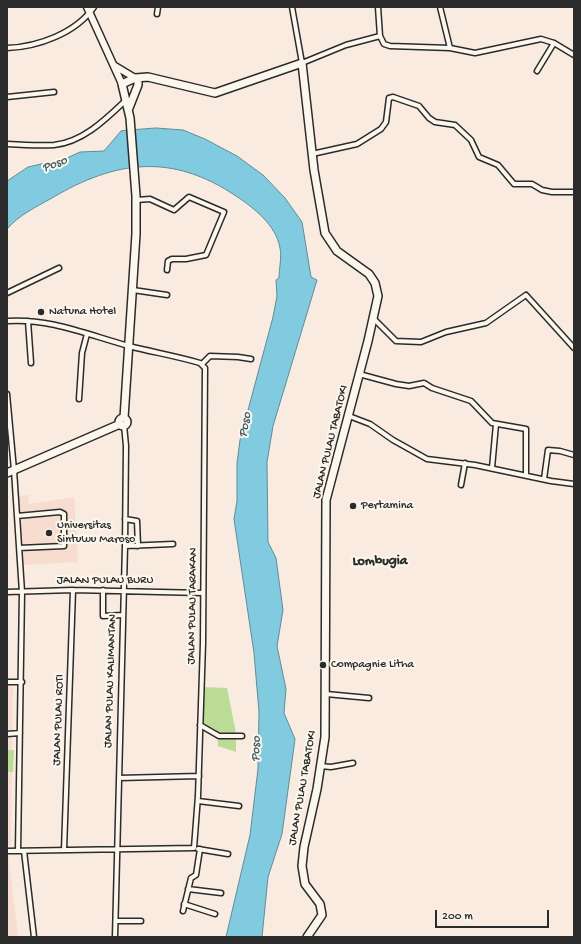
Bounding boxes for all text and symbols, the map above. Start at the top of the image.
water label: Poso [40,153,70,177]
place label: Natuna Hotel [49,305,116,319]
marker: Natuna Hotel [36,307,46,317]
street label: JALAN PULAU TABATOKI [310,384,352,500]
water label: Poso [236,411,256,439]
place label: Pertamina [361,499,413,513]
marker: Pertamina [348,501,358,511]
place label: Universitas Sintuwu Maroso [57,519,135,547]
marker: Universitas Sintuwu Maroso [44,528,54,538]
street label: JALAN PULAU TARAKAN [185,547,201,665]
district label: Lombugia [352,554,408,570]
street label: JALAN PULAU BURU [57,574,153,588]
street label: JALAN PULAU KALIMANTAN [101,614,121,748]
place label: Compagnie Litha [331,658,414,672]
marker: Compagnie Litha [318,660,328,670]
street label: JALAN PULAU ROTI [50,674,68,766]
street label: JALAN PULAU TABATOKI [286,729,320,847]
water label: Poso [249,736,265,762]
scale bar [437,902,551,928]
text: 200 m [442,910,473,924]

